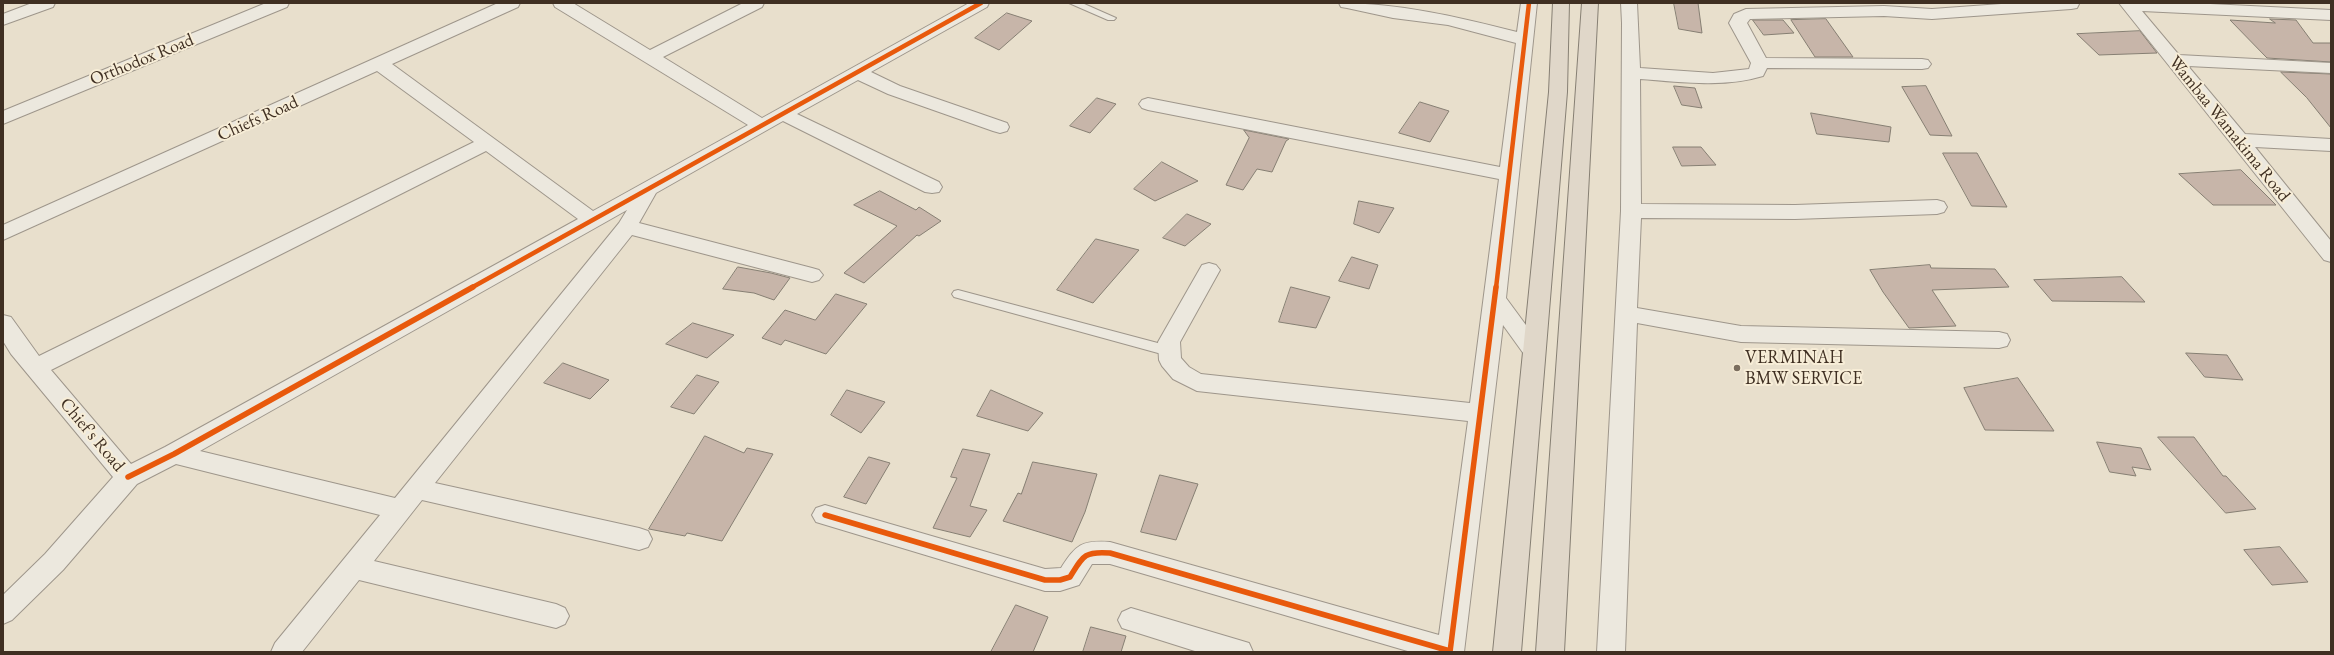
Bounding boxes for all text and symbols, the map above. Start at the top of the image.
street label: Orthodox Road [87,29,197,91]
street label: Wambaa Wamakima Road [2164,52,2294,206]
street label: Chiefs Road [214,92,302,146]
place label: VERMINAH BMW SERVICE [1745,347,1862,390]
marker: VERMINAH BMW SERVICE [1732,363,1742,373]
street label: Chief's Road [55,394,129,476]

